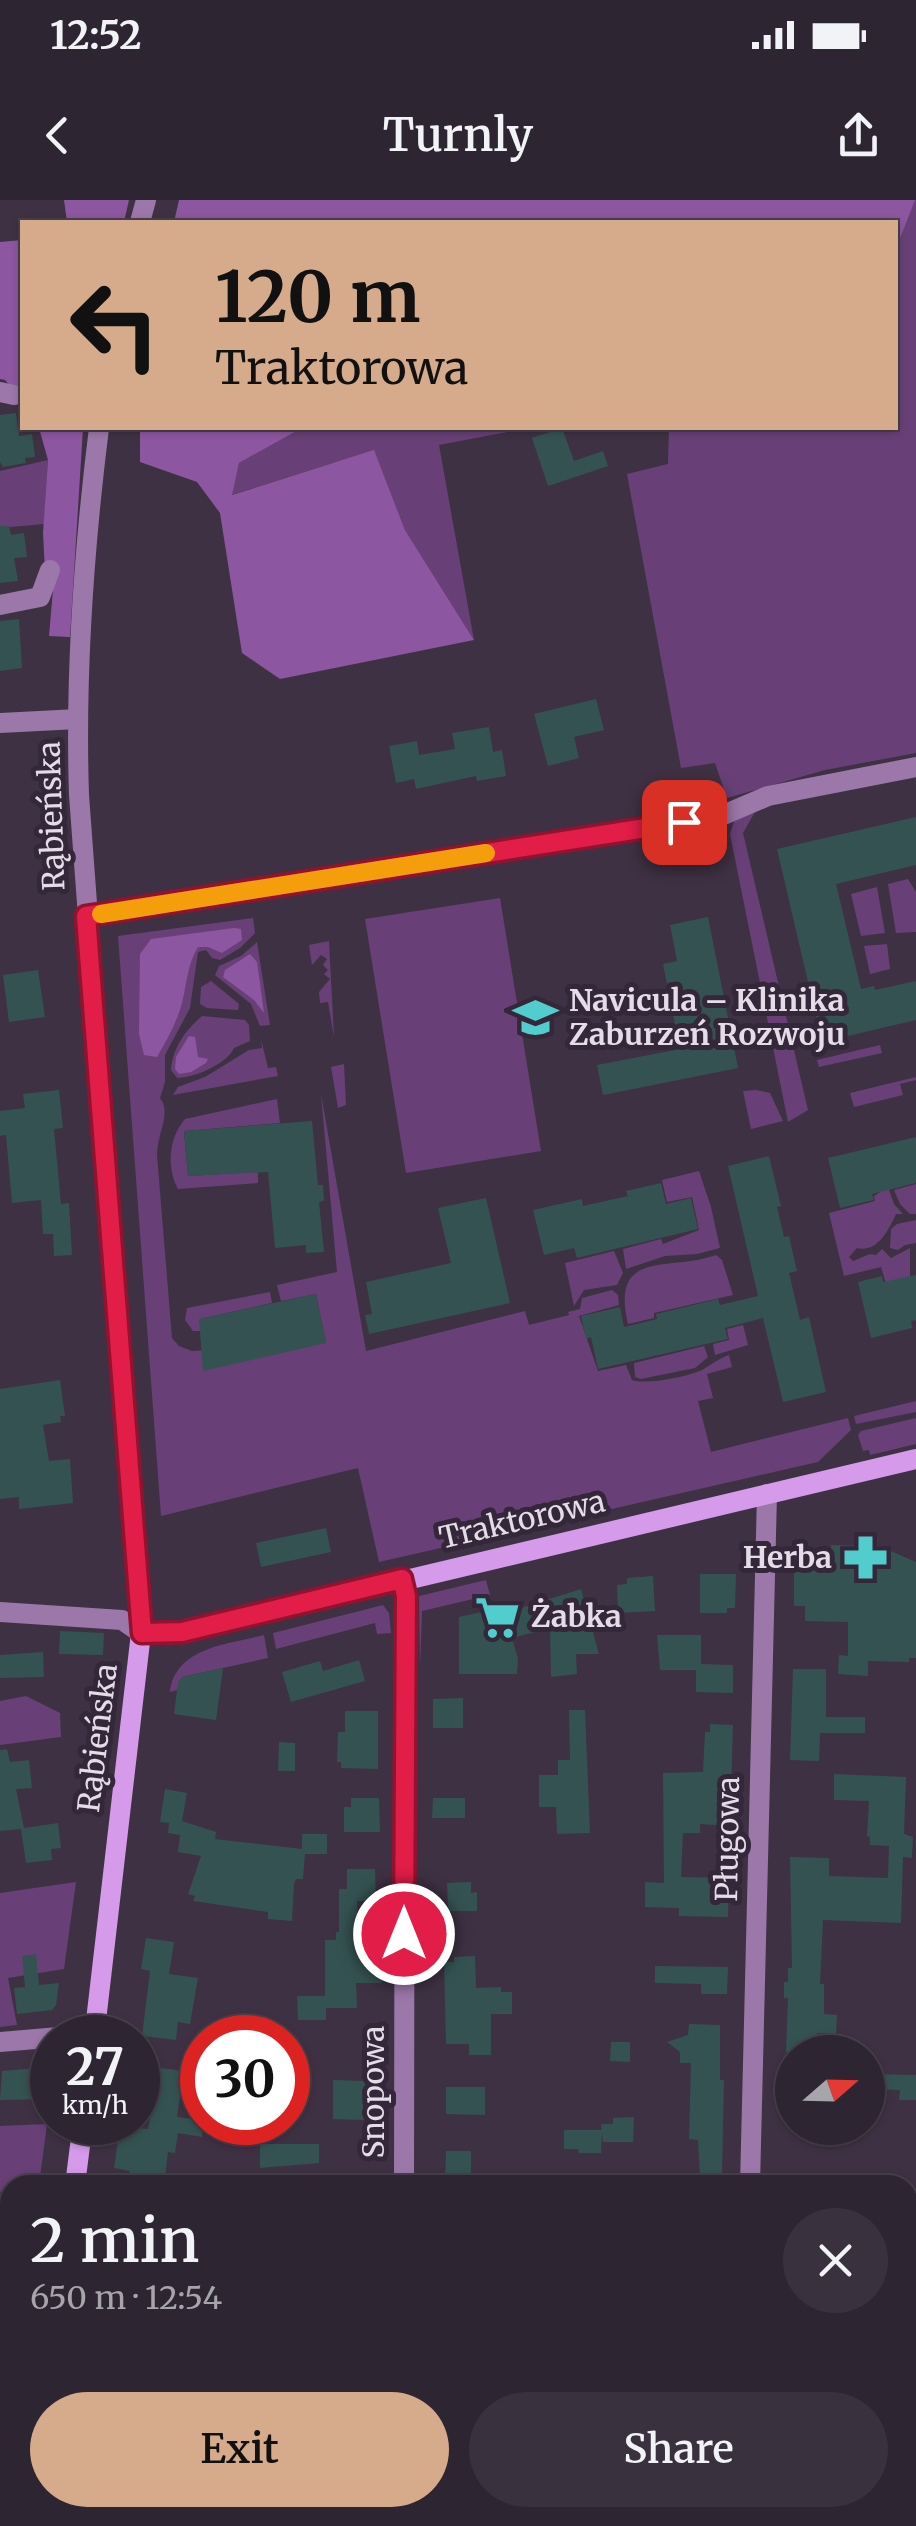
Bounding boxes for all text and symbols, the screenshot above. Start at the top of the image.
text: 12:52 [50,12,142,59]
text: Turnly [383,107,533,163]
icon: back [30,108,85,163]
icon: share [831,108,886,163]
text: 120 m [215,253,420,341]
icon: left [50,260,180,390]
text: Traktorowa [215,340,468,396]
street label: Rąbieńska [29,741,73,891]
pin [642,780,727,865]
icon: arrive [657,795,712,850]
place label: Navicula – Klinika Zaburzeń Rozwoju [569,981,845,1053]
school or university icon: Navicula – Klinika Zaburzeń Rozwoju [512,994,560,1042]
street label: Traktorowa [435,1482,608,1557]
pharmacy icon: Herba [841,1534,889,1582]
place label: Herba [743,1538,832,1576]
supermarket icon: Żabka [474,1593,522,1641]
place label: Żabka [531,1597,622,1635]
street label: Rąbieńska [69,1661,125,1814]
street label: Pługowa [707,1776,747,1902]
position arrow [352,1882,456,1986]
speed limit sign: 30 [180,2015,310,2145]
street label: Snopowa [354,2026,392,2158]
north arrow [775,2035,885,2145]
map controls [775,2035,885,2145]
text: 27 [66,2036,124,2099]
text: km/h [62,2089,128,2121]
text: 2 min [30,2203,199,2278]
button: close [783,2208,888,2313]
text: 650 m · 12:54 [30,2278,222,2318]
button: Exit [30,2392,449,2507]
button: Share [469,2392,888,2507]

